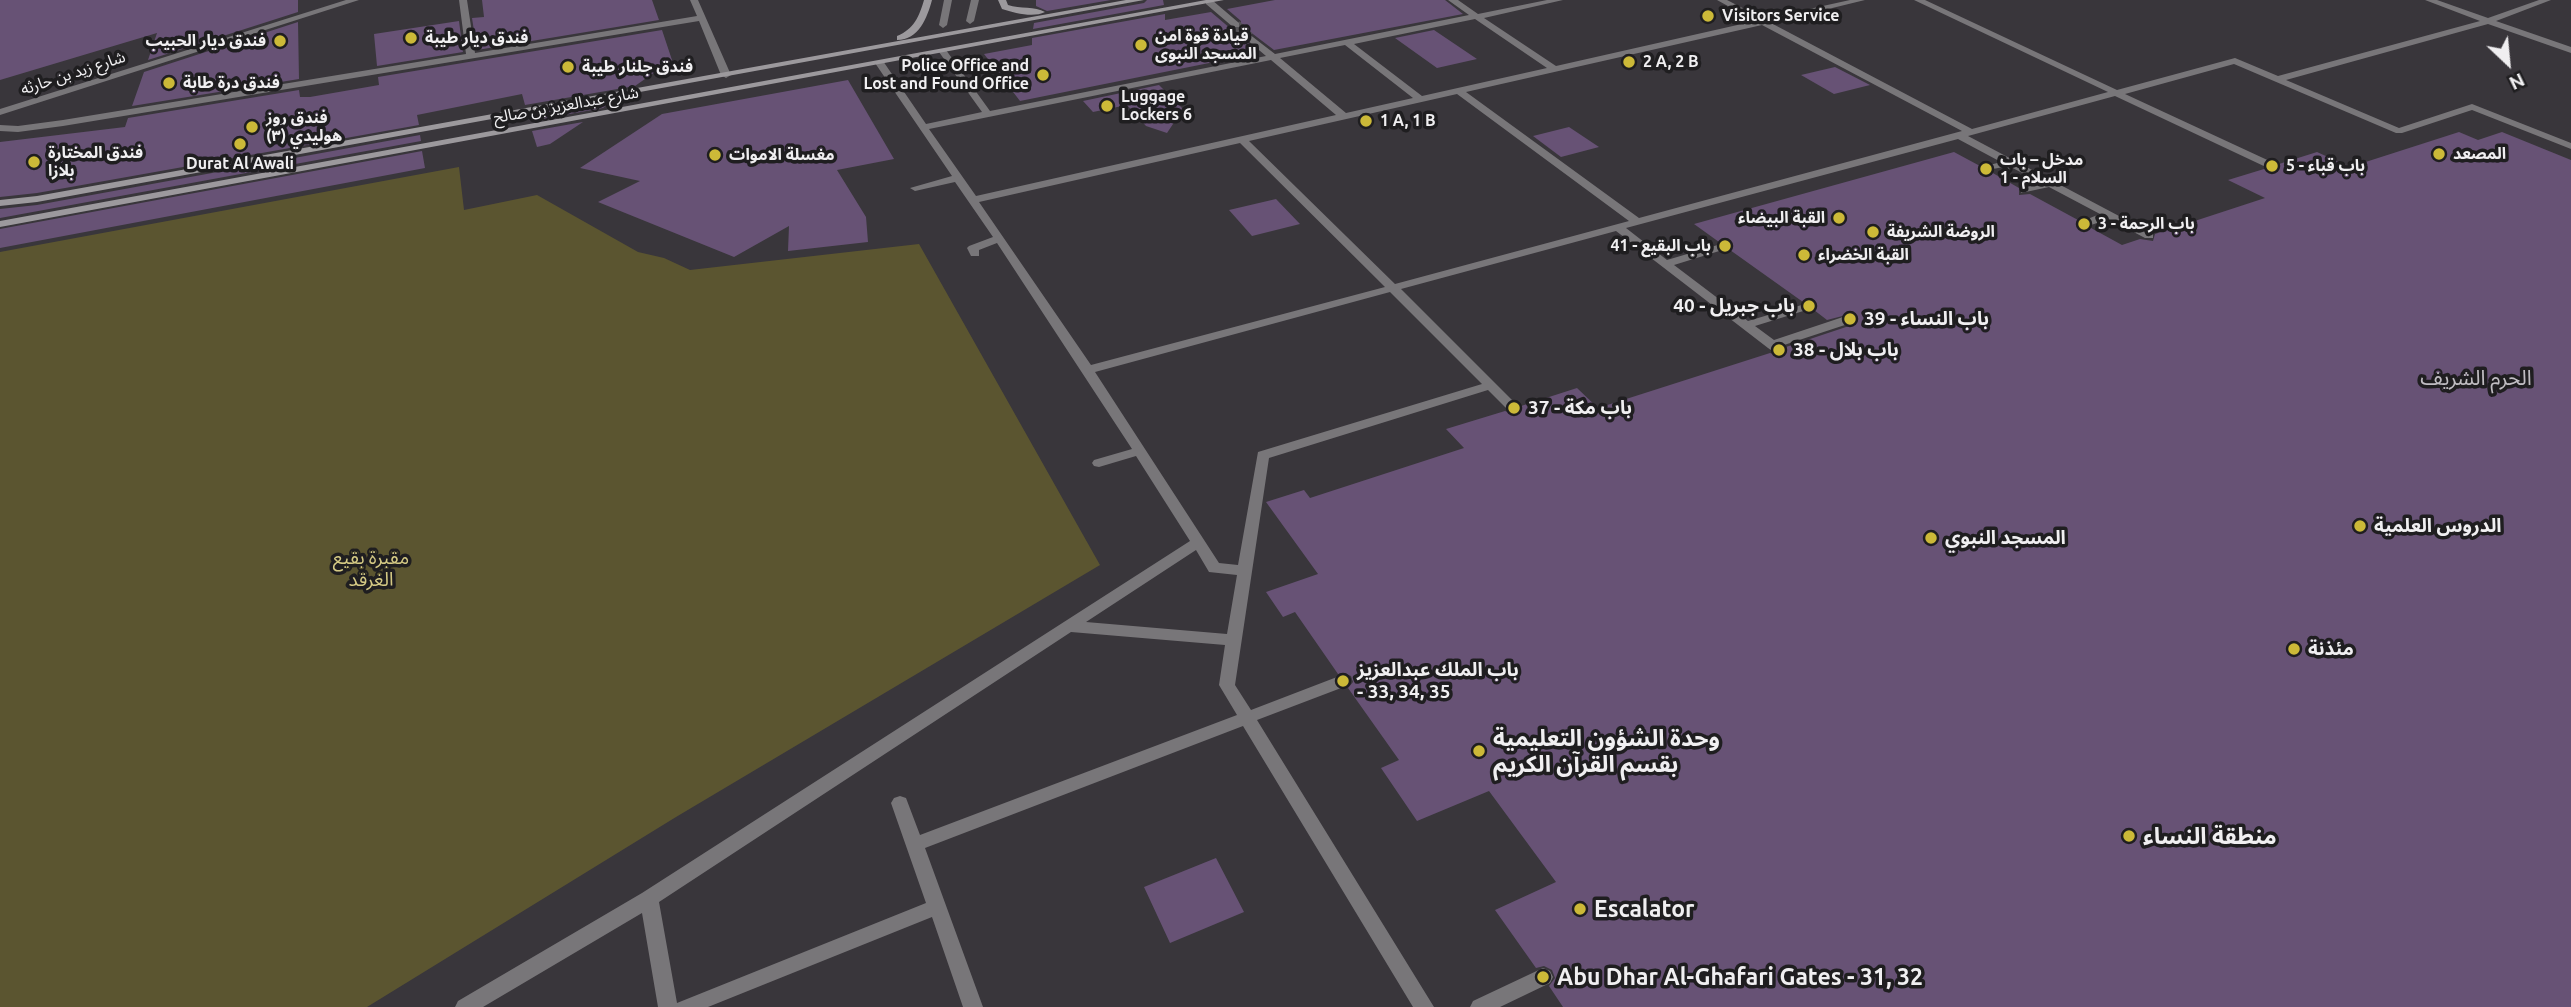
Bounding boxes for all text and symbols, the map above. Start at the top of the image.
place label: Visitors Service [1722,6,1839,26]
marker: Visitors Service [1700,8,1716,24]
place label: قيادة قوة امن المسجد النبوى [1155,26,1257,64]
place label: فندق ديار طيبة [425,28,528,48]
north arrow [2473,28,2543,98]
marker: فندق ديار طيبة [403,30,419,46]
place label: فندق ديار الحبيب [146,31,266,51]
marker: فندق ديار الحبيب [272,33,288,49]
marker: قيادة قوة امن المسجد النبوى [1133,37,1149,53]
street label: شارع زيد بن حارثه [18,47,128,99]
place label: 2 A, 2 B [1643,52,1699,72]
marker: 2 A, 2 B [1621,54,1637,70]
place label: Police Office and Lost and Found Office [863,56,1029,94]
place label: فندق جلنار طيبة [582,57,693,77]
marker: فندق جلنار طيبة [560,59,576,75]
marker: Police Office and Lost and Found Office [1035,67,1051,83]
text: N [2506,69,2528,95]
place label: فندق درة طابة [183,73,280,93]
marker: فندق درة طابة [161,75,177,91]
street label: شارع عبدالعزيز بن صالح [492,83,640,127]
place label: Luggage Lockers 6 [1121,87,1192,125]
marker: Luggage Lockers 6 [1099,98,1115,114]
place label: فندق روز هوليدي (٣) [266,108,342,146]
place label: 1 A, 1 B [1380,111,1436,131]
marker: 1 A, 1 B [1358,113,1374,129]
marker: فندق روز هوليدي (٣) [244,119,260,135]
marker: Durat Al Awali [232,136,248,152]
place label: فندق المختارة بلازا [48,143,143,181]
place label: المصعد [2453,144,2506,164]
place label: مغسلة الاموات [729,145,835,165]
marker: المصعد [2431,146,2447,162]
marker: مغسلة الاموات [707,147,723,163]
place label: مدخل – باب السلام - 1 [2000,150,2083,188]
marker: فندق المختارة بلازا [26,154,42,170]
place label: Durat Al Awali [186,154,294,174]
place label: باب قباء - 5 [2286,156,2365,176]
marker: باب قباء - 5 [2264,158,2280,174]
marker: مدخل – باب السلام - 1 [1978,161,1994,177]
place label: القبة البيضاء [1738,208,1825,228]
marker: القبة البيضاء [1831,210,1847,226]
place label: باب الرحمة - 3 [2098,214,2195,234]
marker: باب الرحمة - 3 [2076,216,2092,232]
place label: الروضة الشريفة [1887,222,1995,242]
marker: الروضة الشريفة [1865,224,1881,240]
place label: باب البقيع - 41 [1610,236,1711,256]
marker: باب البقيع - 41 [1717,238,1733,254]
place label: القبة الخضراء [1818,245,1909,265]
marker: القبة الخضراء [1796,247,1812,263]
place label: باب جبريل - 40 [1673,295,1795,317]
marker: باب جبريل - 40 [1801,298,1817,314]
place label: باب النساء - 39 [1864,308,1989,330]
marker: باب النساء - 39 [1842,311,1858,327]
place label: باب بلال - 38 [1793,339,1899,361]
marker: باب بلال - 38 [1771,342,1787,358]
district label: الحرم الشريف [2420,365,2532,391]
place label: باب مكة - 37 [1528,397,1632,419]
marker: باب مكة - 37 [1506,400,1522,416]
place label: الدروس العلمية [2374,515,2501,537]
marker: الدروس العلمية [2352,518,2368,534]
place label: المسجد النبوي [1945,527,2066,549]
marker: المسجد النبوي [1923,530,1939,546]
park label: مقبرة بقيع الغرقد [333,547,409,591]
place label: مئذنة [2308,638,2354,660]
marker: مئذنة [2286,641,2302,657]
place label: باب الملك عبدالعزيز - 33, 34, 35 [1357,659,1519,703]
marker: باب الملك عبدالعزيز - 33, 34, 35 [1335,673,1351,689]
place label: وحدة الشؤون التعليمية بقسم القرآن الكريم [1493,724,1720,778]
marker: وحدة الشؤون التعليمية بقسم القرآن الكريم [1471,743,1487,759]
place label: منطقة النساء [2143,822,2277,850]
marker: منطقة النساء [2121,828,2137,844]
place label: Escalator [1594,895,1694,923]
marker: Escalator [1572,901,1588,917]
place label: Abu Dhar Al-Ghafari Gates - 31, 32 [1557,963,1923,991]
marker: Abu Dhar Al-Ghafari Gates - 31, 32 [1535,969,1551,985]

